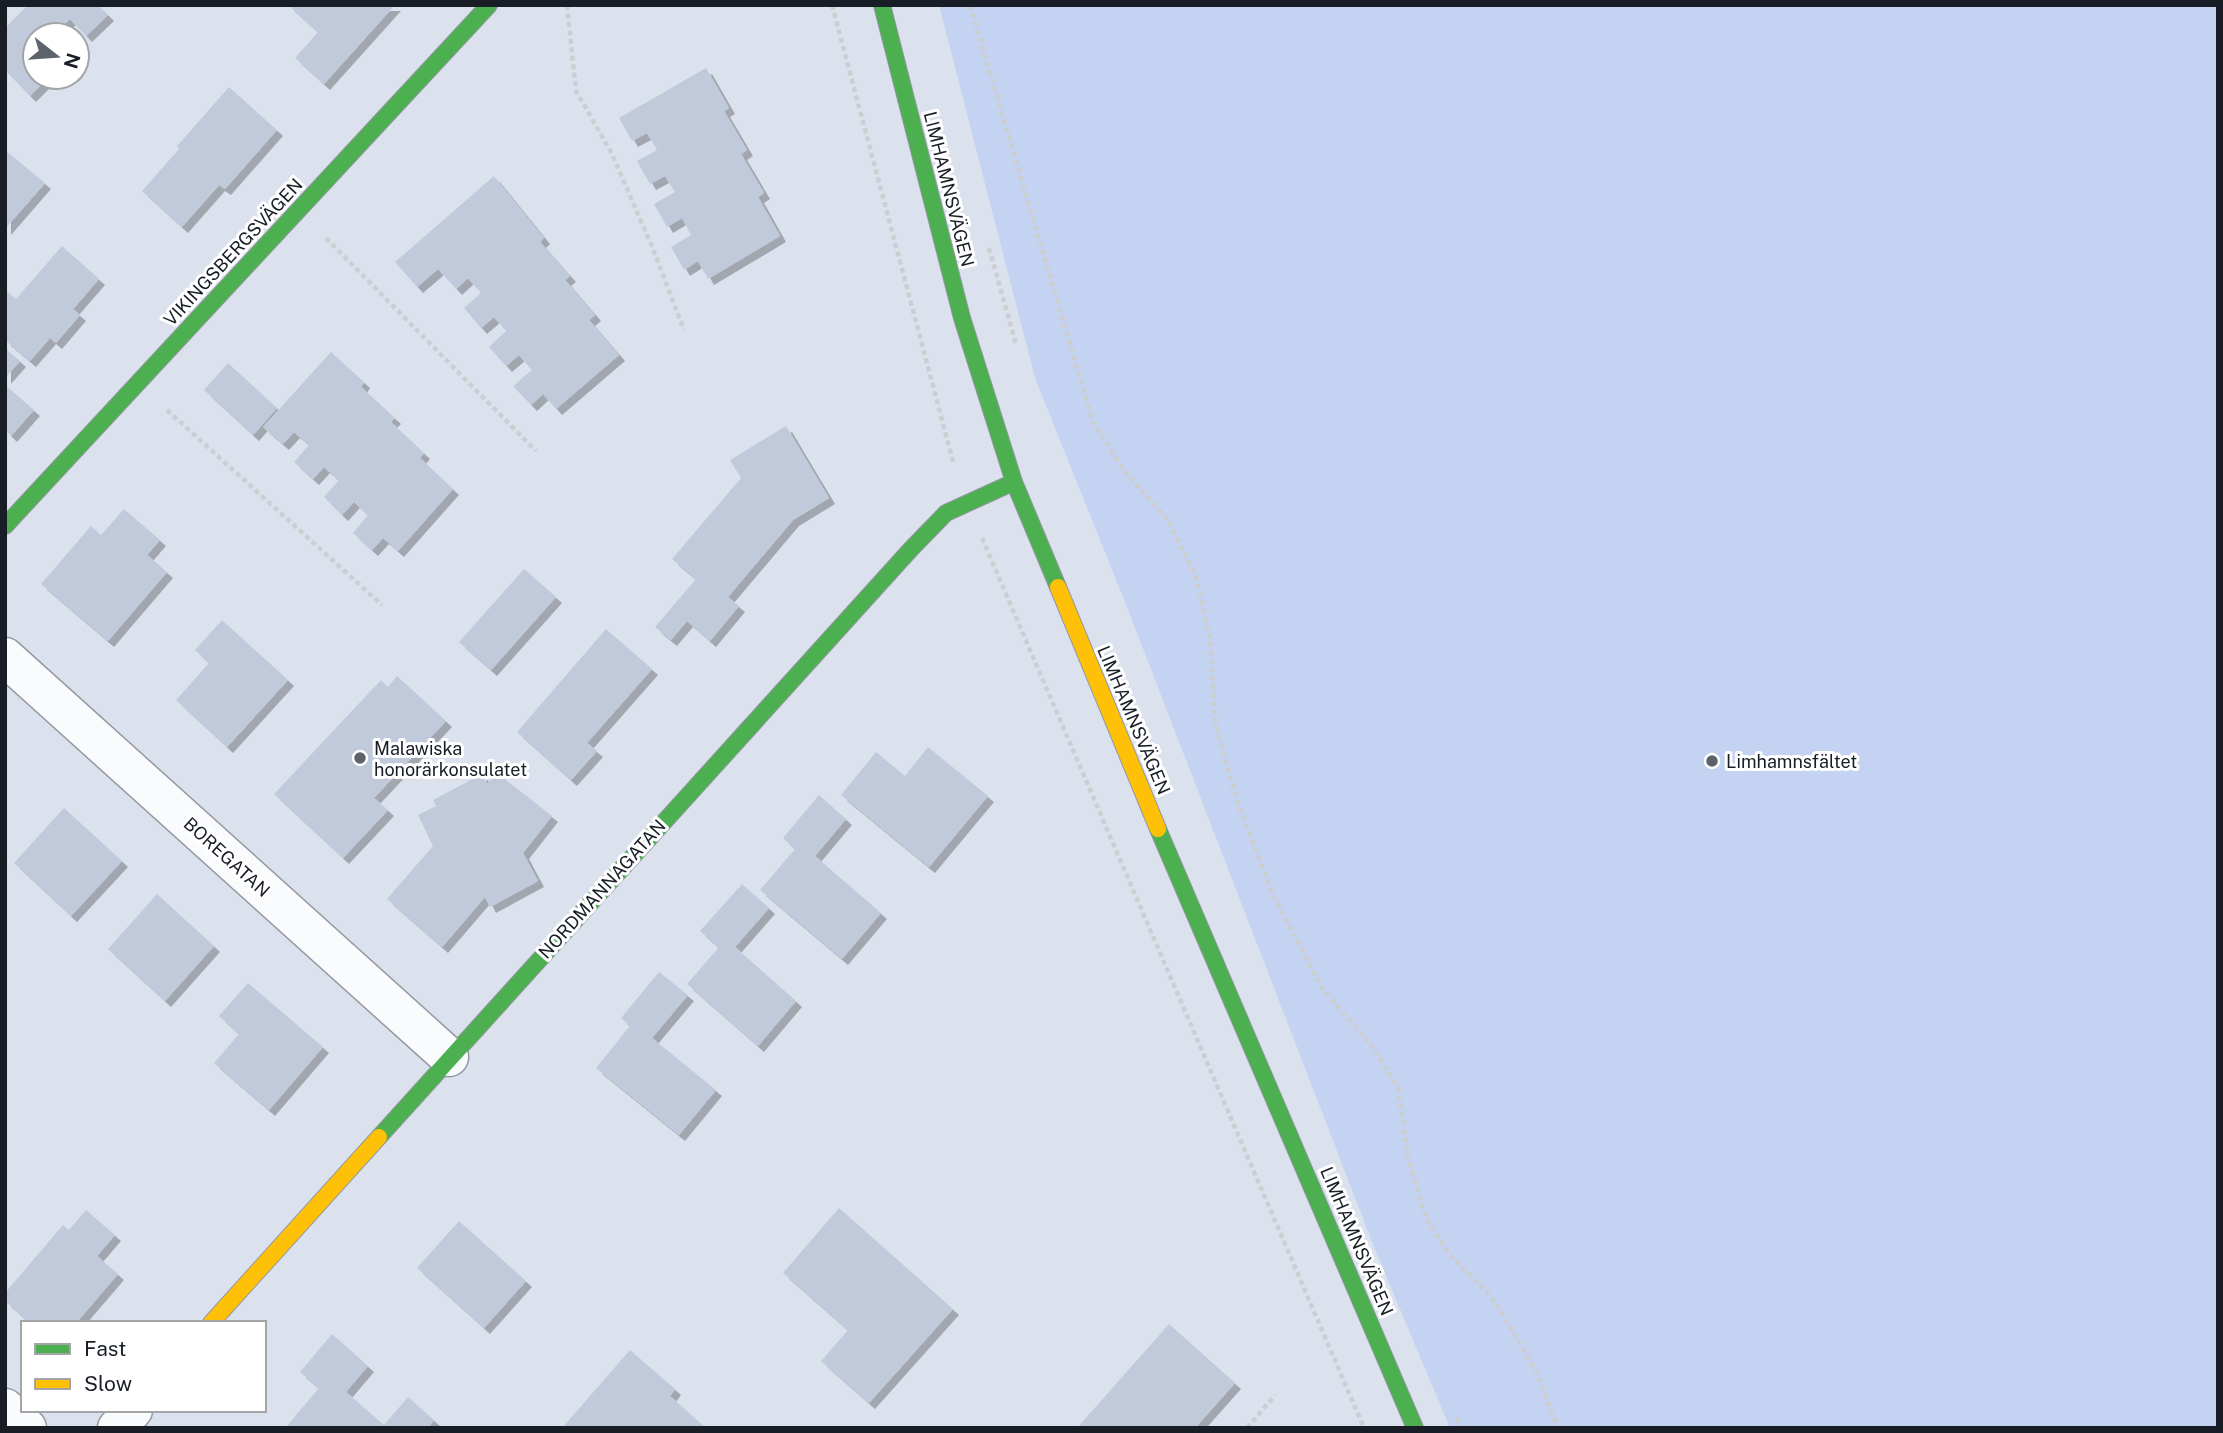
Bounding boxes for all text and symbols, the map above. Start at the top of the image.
north arrow [21,21,91,91]
text: N [60,51,85,71]
street label: LIMHAMNSVÄGEN [920,109,979,269]
street label: VIKINGSBERGSVÄGEN [158,173,307,330]
street label: LIMHAMNSVÄGEN [1093,642,1176,797]
place label: Malawiska honorärkonsulatet [374,738,527,780]
marker: Malawiska honorärkonsulatet [352,750,368,766]
place label: Limhamnsfältet [1726,751,1857,772]
marker: Limhamnsfältet [1704,753,1720,769]
street label: BOREGATAN [180,813,274,901]
street label: NORDMANNAGATAN [534,815,670,963]
street label: LIMHAMNSVÄGEN [1316,1163,1399,1318]
legend [21,1321,266,1412]
text: Fast [84,1336,126,1361]
text: Slow [84,1371,132,1396]

